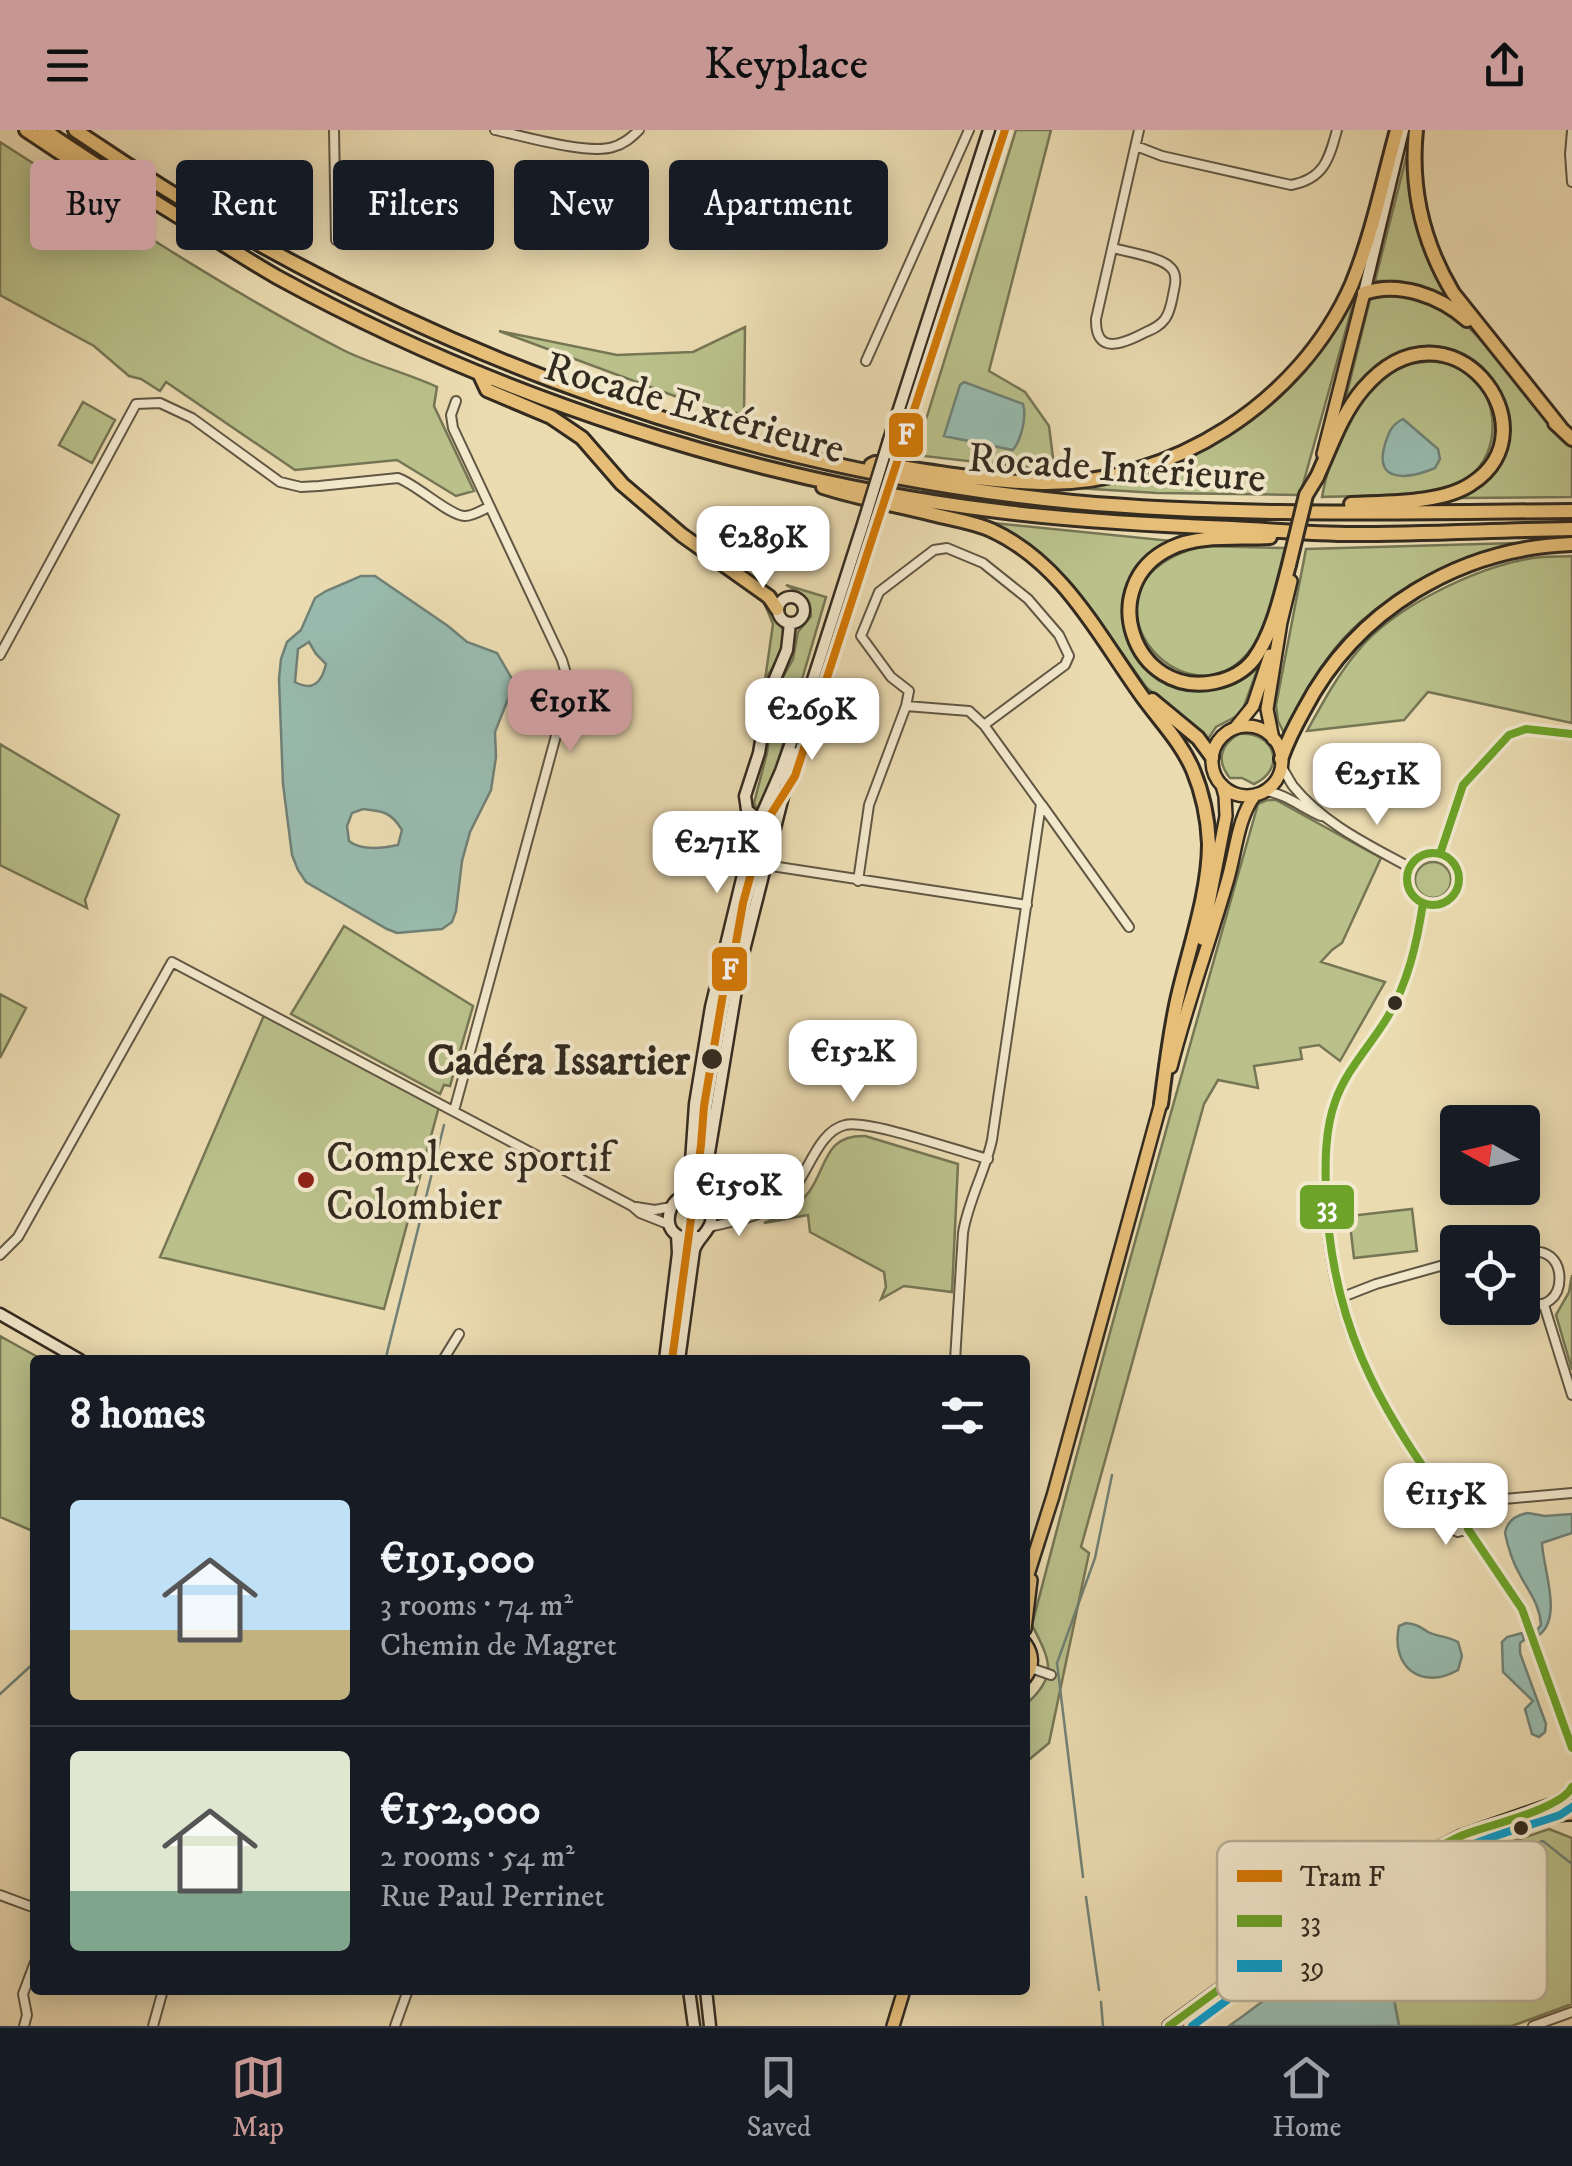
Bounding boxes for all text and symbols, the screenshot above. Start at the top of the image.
text: Keyplace [704,37,868,93]
icon: menu [40,38,95,93]
icon: share [1477,38,1532,93]
chip: Buy [30,160,156,250]
chip: Rent [176,160,313,250]
chip: Filters [333,160,494,250]
chip: New [514,160,649,250]
chip: Apartment [669,160,888,250]
street label: Rocade Extérieure [538,341,850,477]
line badge: F [887,411,925,459]
text: F [897,418,915,453]
street label: Rocade Intérieure [966,433,1267,505]
pin: €289K [693,506,833,591]
text: €289K [719,518,807,558]
pin: €191K [500,670,640,755]
pin: €269K [742,678,882,763]
text: €191K [530,682,610,722]
text: €269K [767,690,857,730]
pin: €251K [1307,743,1447,828]
text: €251K [1335,755,1419,795]
pin: €271K [647,811,787,896]
text: €271K [675,823,759,863]
line badge: F [710,945,749,993]
text: F [721,953,739,988]
unlabelled marker [1385,993,1405,1013]
pin: €152K [783,1020,923,1105]
text: €152K [811,1032,895,1072]
place label: Cadéra Issartier [427,1036,690,1088]
marker: Cadéra Issartier [699,1046,725,1072]
north arrow [1440,1105,1540,1205]
map controls [1440,1105,1540,1325]
place label: Complexe sportif Colombier [326,1133,619,1233]
pin: €150K [669,1154,809,1239]
text: €150K [696,1166,782,1206]
marker: Complexe sportif Colombier [295,1169,317,1191]
line badge: 33 [1298,1183,1356,1231]
text: 33 [1317,1190,1337,1225]
button: locate [1440,1225,1540,1325]
icon: filters [935,1388,990,1443]
text: 8 homes [70,1389,205,1441]
pin: €115K [1376,1463,1516,1548]
text: €115K [1406,1475,1486,1515]
text: €191,000 [380,1534,535,1586]
icon: home [150,1540,270,1660]
text: 3 rooms · 74 m² [380,1586,573,1626]
text: Chemin de Magret [380,1626,617,1666]
text: €152,000 [380,1785,541,1837]
icon: home [150,1791,270,1911]
unlabelled marker [1511,1818,1531,1838]
text: 2 rooms · 54 m² [380,1837,575,1877]
legend [1217,1841,1547,2001]
text: Tram F [1300,1860,1385,1895]
text: Rue Paul Perrinet [380,1877,605,1917]
text: 33 [1300,1905,1321,1940]
text: 39 [1300,1950,1324,1985]
tab: Map [231,2050,286,2145]
tab: Saved [747,2050,811,2145]
tab: Home [1272,2050,1341,2145]

